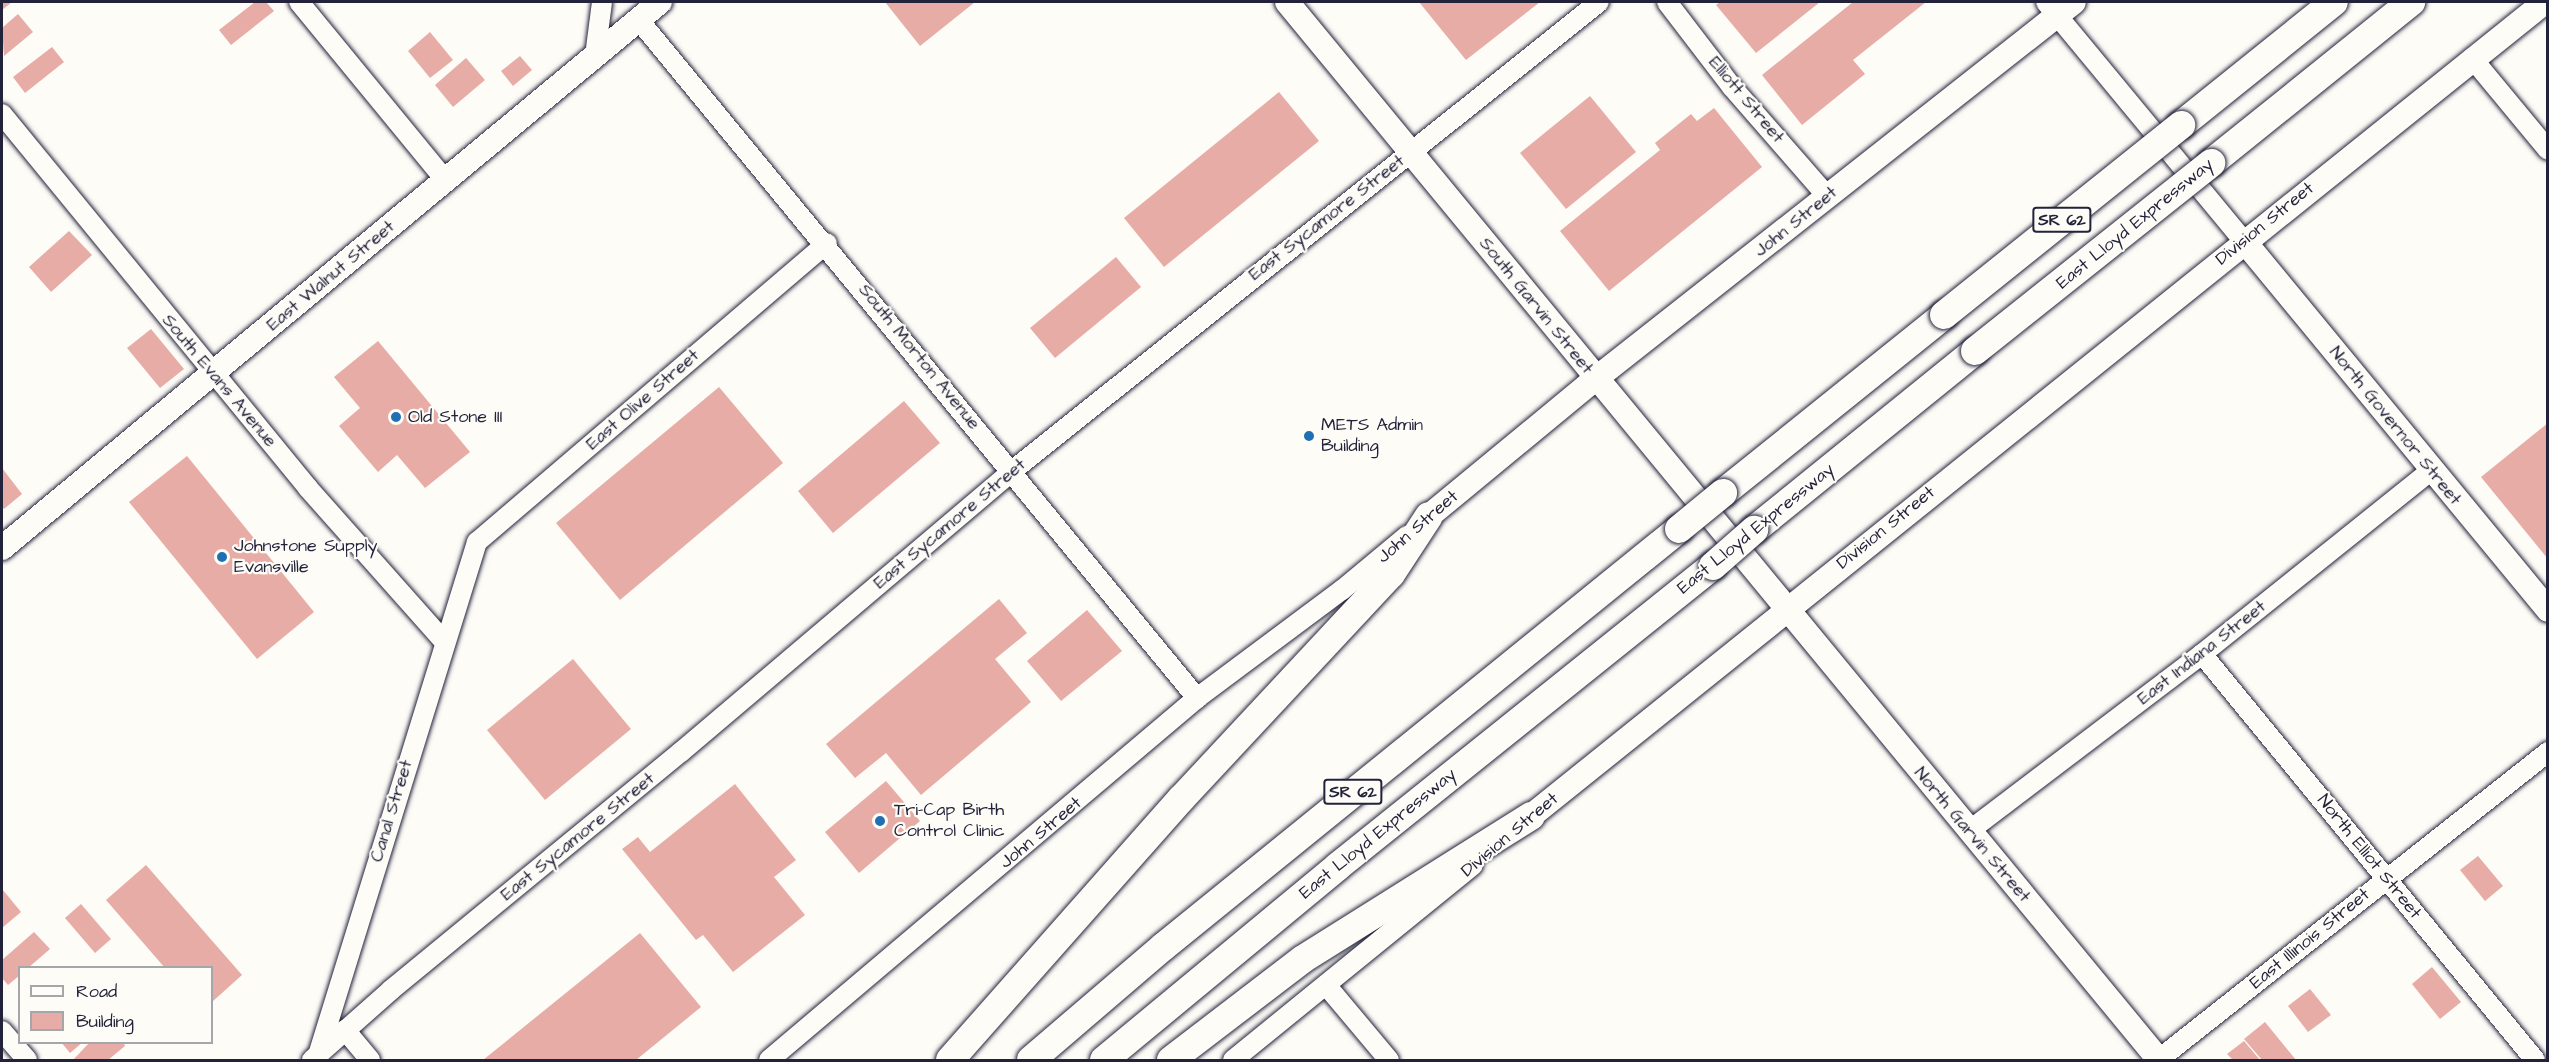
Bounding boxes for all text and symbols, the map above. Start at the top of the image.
street label: Elliott Street [1704,52,1788,148]
street label: East Sycamore Street [1245,150,1409,286]
street label: East Lloyd Expressway [2052,154,2218,294]
street label: Division Street [2212,178,2318,270]
street label: John Street [1750,182,1842,262]
road number: SR 62 [2032,207,2092,233]
street label: East Walnut Street [263,216,399,336]
street label: South Garvin Street [1474,233,1598,379]
street label: South Morton Avenue [854,280,984,434]
street label: South Evans Avenue [157,310,281,452]
street label: North Governor Street [2324,342,2466,510]
street label: East Olive Street [582,345,704,455]
place label: Old Stone III [408,406,502,428]
marker: Old Stone III [389,410,403,424]
place label: METS Admin Building [1321,415,1423,458]
marker: METS Admin Building [1302,429,1316,443]
street label: East Sycamore Street [870,454,1030,594]
street label: East Lloyd Expressway [1673,459,1839,599]
street label: Division Street [1833,482,1939,574]
street label: John Street [1373,486,1463,568]
place label: Johnstone Supply Evansville [234,536,377,578]
marker: Johnstone Supply Evansville [215,550,229,564]
street label: East Indiana Street [2133,596,2271,710]
street label: Canal Street [366,757,418,865]
street label: North Garvin Street [1909,763,2035,907]
street label: East Lloyd Expressway [1295,764,1461,904]
street label: East Sycamore Street [497,768,659,906]
road number: SR 62 [1323,779,1383,805]
street label: Division Street [1457,788,1563,882]
street label: North Elliot Street [2312,790,2426,924]
street label: John Street [996,792,1086,874]
place label: Tri-Cap Birth Control Clinic [894,800,1005,842]
marker: Tri-Cap Birth Control Clinic [871,812,889,830]
street label: East Illinois Street [2246,884,2374,994]
legend [18,966,213,1044]
text: Road [76,979,117,1004]
text: Building [76,1009,134,1034]

